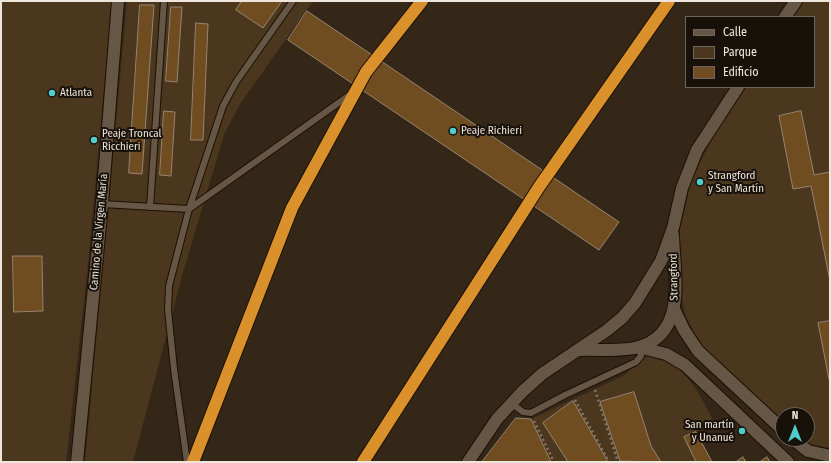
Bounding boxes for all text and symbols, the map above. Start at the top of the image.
legend [685,16,815,88]
text: Calle [723,25,747,39]
text: Parque [723,45,757,59]
text: Edificio [723,65,759,79]
place label: Atlanta [60,86,92,100]
marker: Atlanta [47,88,57,98]
place label: Peaje Richieri [461,124,522,138]
marker: Peaje Richieri [448,126,458,136]
place label: Peaje Troncal Ricchieri [102,127,161,153]
marker: Peaje Troncal Ricchieri [89,135,99,145]
place label: Strangford y San Martín [708,169,764,195]
street label: Camino de la Virgen María [87,173,111,291]
marker: Strangford y San Martín [695,177,705,187]
street label: Strangford [667,253,681,301]
north arrow [775,407,815,447]
text: N [792,409,798,422]
place label: San martín y Unanué [685,418,734,444]
marker: San martín y Unanué [737,426,747,436]

